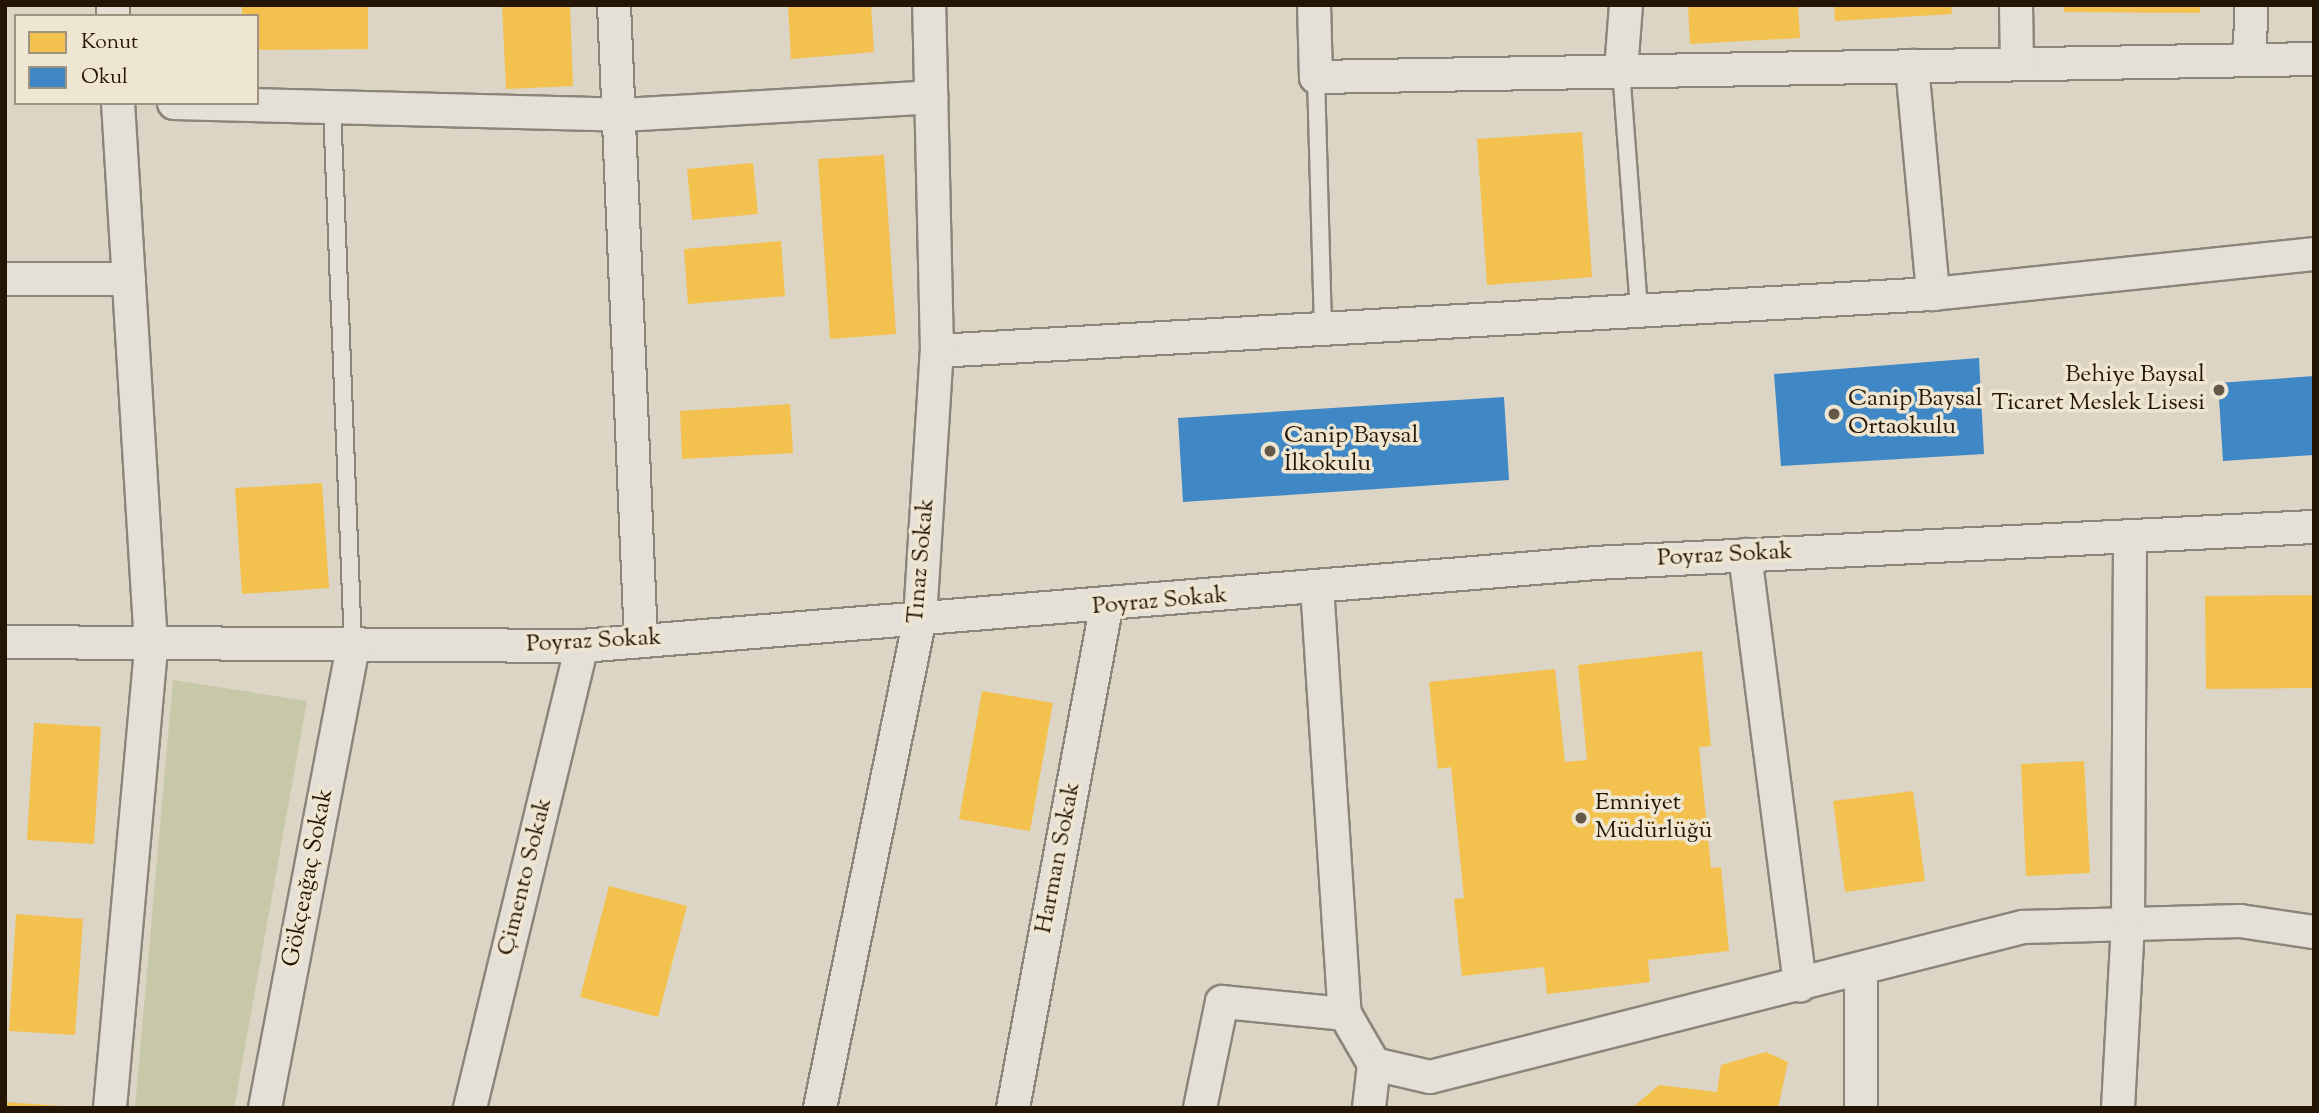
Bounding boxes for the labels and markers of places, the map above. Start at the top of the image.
place label: Behiye Baysal Ticaret Meslek Lisesi [1991,362,2205,418]
marker: Behiye Baysal Ticaret Meslek Lisesi [2211,382,2227,398]
place label: Canip Baysal Ortaokulu [1848,386,1982,442]
marker: Canip Baysal Ortaokulu [1826,406,1842,422]
place label: Canip Baysal İlkokulu [1284,423,1418,479]
marker: Canip Baysal İlkokulu [1262,443,1278,459]
place label: Emniyet Müdürlüğü [1595,790,1712,846]
marker: Emniyet Müdürlüğü [1573,810,1589,826]

